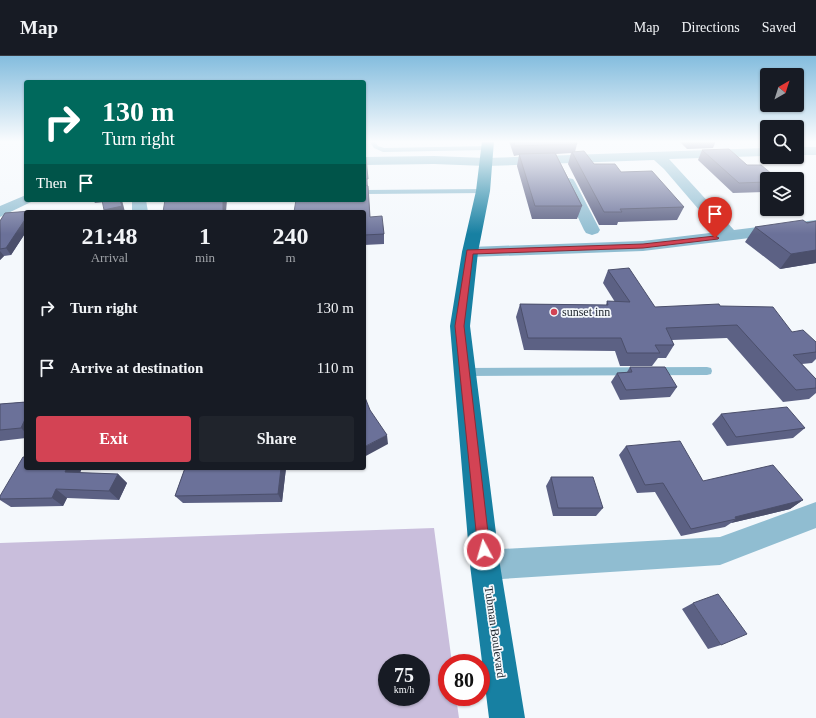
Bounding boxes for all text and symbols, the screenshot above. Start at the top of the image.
text: Map [20,17,58,38]
text: Map [634,20,659,35]
text: Directions [681,20,740,35]
text: Saved [762,20,796,35]
north arrow [760,68,804,112]
map controls [760,68,804,216]
icon: right [36,96,88,148]
text: 130 m [102,96,174,127]
button: search [760,120,804,164]
text: Turn right [102,129,175,149]
icon: arrive [75,172,97,194]
button: layers [760,172,804,216]
text: Then [36,175,67,191]
pin [698,197,732,238]
icon: arrive [704,203,726,225]
text: 21:48 [81,223,137,249]
text: 1 [199,223,211,249]
text: 240 [273,223,309,249]
text: Arrival [91,250,128,265]
text: min [195,250,215,265]
text: m [285,250,296,265]
icon: right [36,297,58,319]
text: Turn right [70,300,137,316]
text: 130 m [316,300,354,316]
place label: sunset inn [562,305,610,319]
marker: sunset inn [549,307,559,317]
icon: arrive [36,357,58,379]
text: Arrive at destination [70,360,203,376]
text: 110 m [317,360,354,376]
button: Exit [36,416,191,462]
button: Share [199,416,354,462]
position arrow [463,529,505,571]
street label: Tubman Boulevard [482,585,508,679]
speed limit sign: 80 [438,654,490,706]
text: 75 [394,664,414,686]
text: km/h [394,684,414,695]

